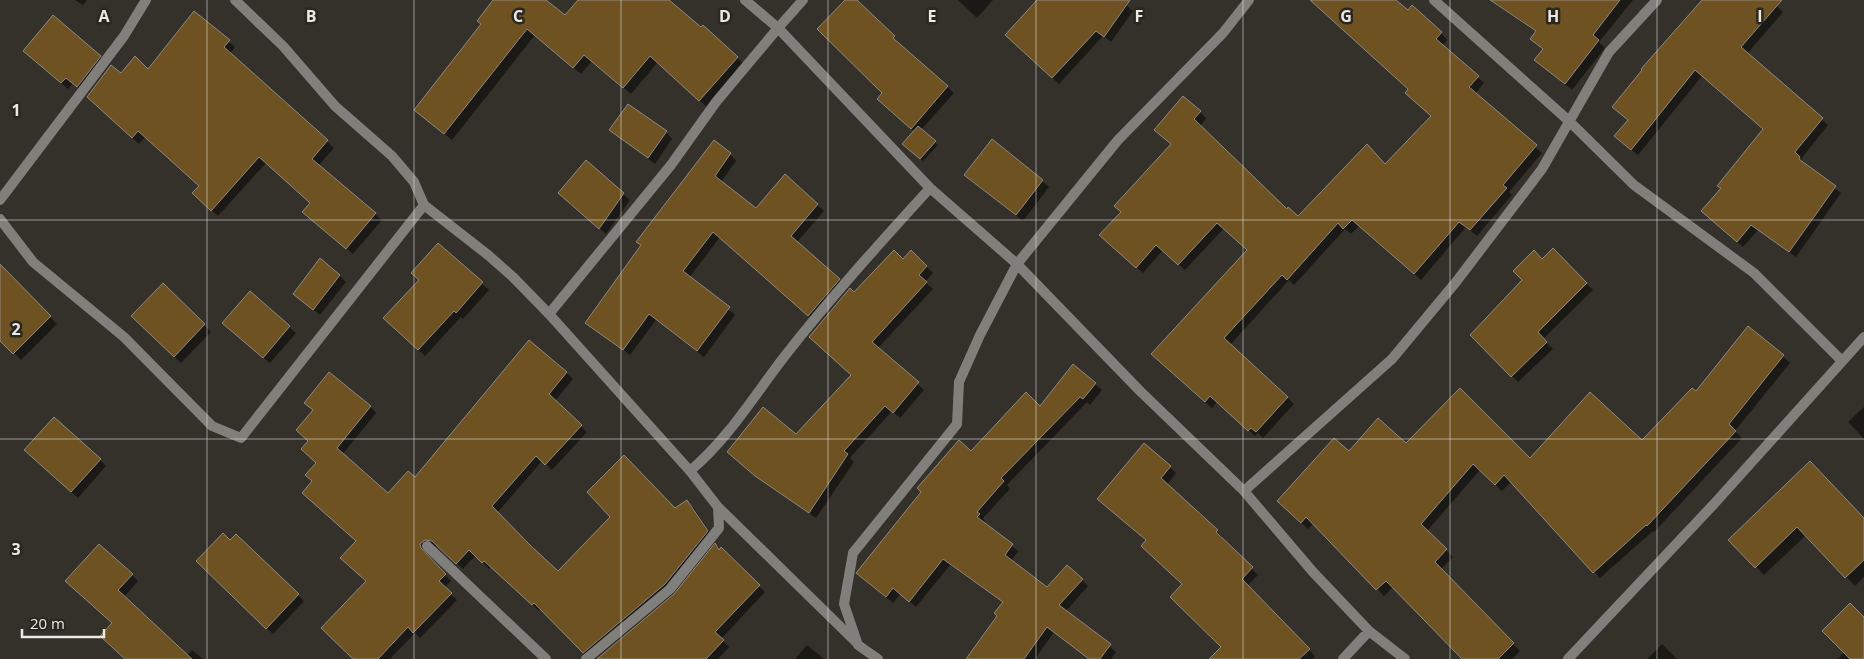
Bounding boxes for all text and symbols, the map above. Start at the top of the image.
text: A [98,5,110,27]
text: B [306,5,316,27]
text: C [513,5,523,27]
text: D [719,5,731,27]
text: E [928,5,937,27]
text: F [1135,5,1143,27]
text: G [1340,5,1352,27]
text: H [1547,5,1559,27]
text: I [1757,5,1763,27]
text: 1 [11,99,21,121]
text: 2 [11,318,21,340]
text: 3 [11,538,21,560]
scale bar [22,606,105,638]
text: 20 m [30,613,65,633]

